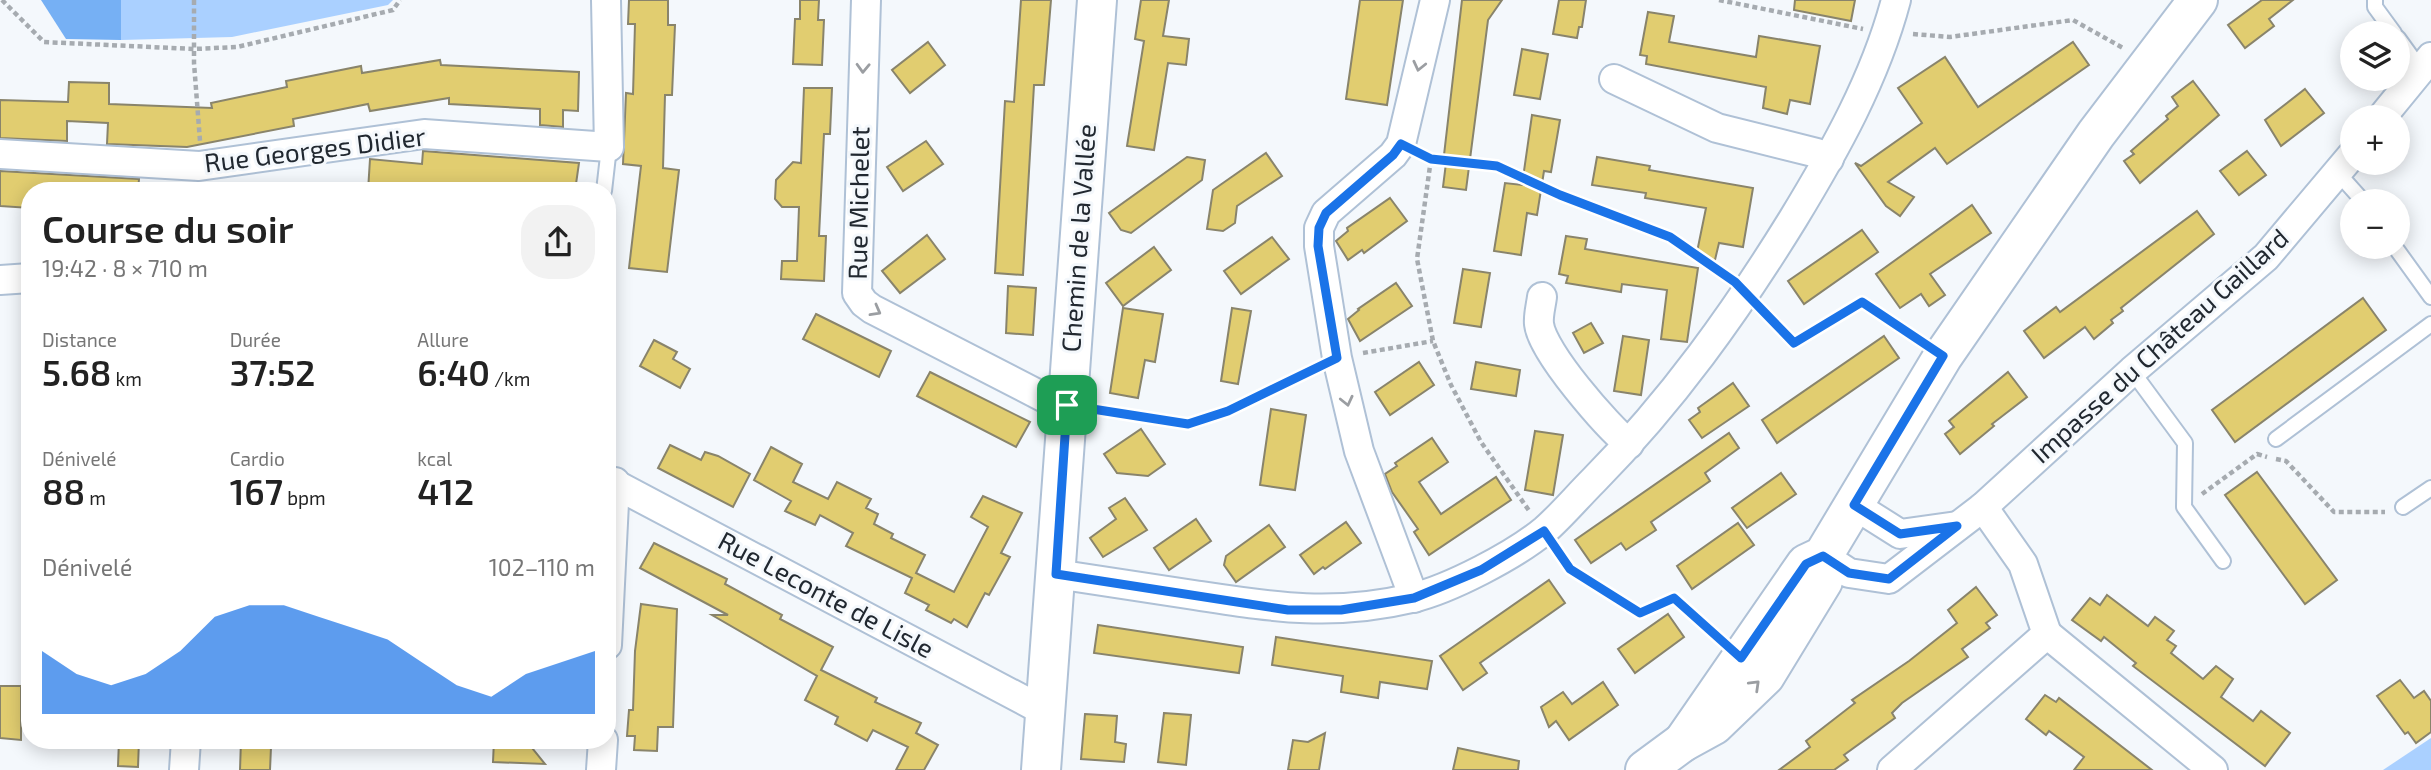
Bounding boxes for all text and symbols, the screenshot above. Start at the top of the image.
map controls [2340,21,2410,259]
button: layers [2340,21,2410,91]
one-way arrow [1413,60,1428,72]
one-way arrow [856,63,871,74]
button: + [2340,105,2410,175]
street label: Rue Georges Didier [202,120,427,177]
street label: Chemin de la Vallée [1054,123,1101,353]
street label: Rue Michelet [841,126,874,280]
button: − [2340,189,2410,259]
text: Course du soir [42,205,294,251]
button: share [521,205,595,279]
street label: Impasse du Château Gaillard [2024,221,2294,469]
text: 19:42 · 8 × 710 m [42,254,208,282]
one-way arrow [869,303,882,316]
text: Distance [42,328,117,351]
text: Durée [230,328,281,351]
text: Allure [417,328,469,351]
text: 5.68 [42,351,111,393]
text: 37:52 [230,351,315,393]
text: 6:40 [417,351,490,393]
text: km [111,367,142,390]
text: /km [490,367,530,390]
pin [1037,375,1097,435]
icon: arrive [1048,386,1086,424]
one-way arrow [1339,395,1353,407]
text: Dénivelé [42,447,117,470]
text: Cardio [230,447,285,470]
text: kcal [417,447,452,470]
text: 88 [42,470,85,512]
text: 167 [230,470,283,512]
text: 412 [417,470,474,512]
text: m [85,486,106,509]
text: bpm [283,486,326,509]
street label: Rue Leconte de Lisle [714,524,940,664]
text: Dénivelé [42,553,132,581]
text: 102–110 m [489,553,595,581]
one-way arrow [1747,680,1760,693]

